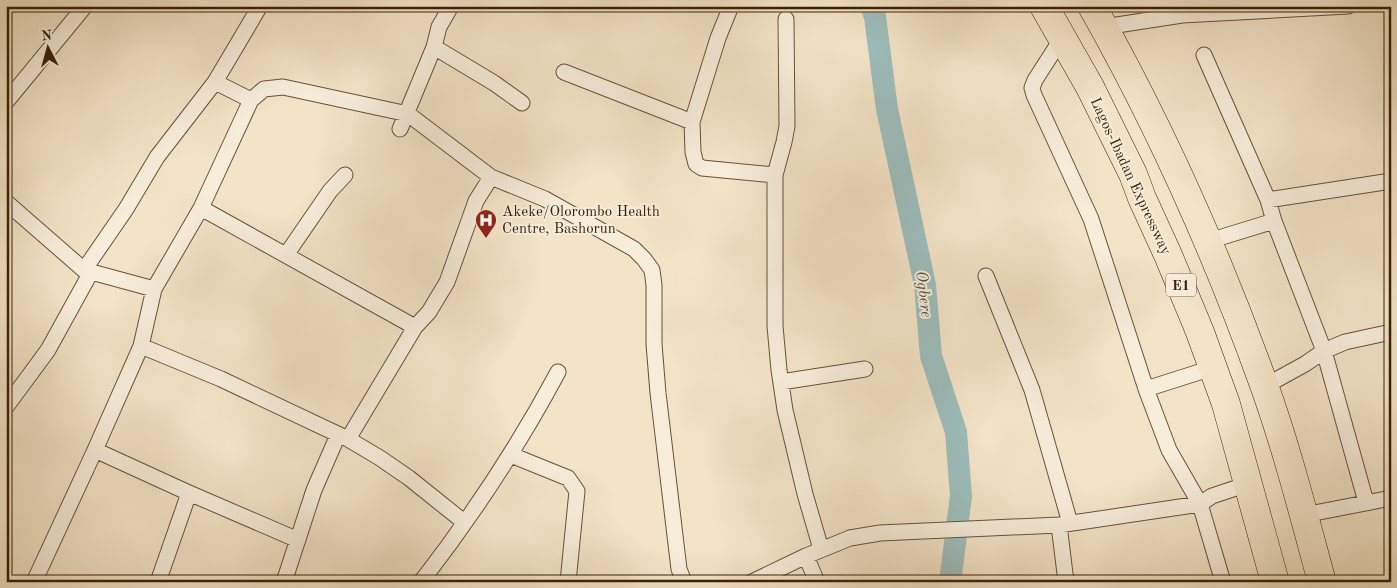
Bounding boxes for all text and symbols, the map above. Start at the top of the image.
north arrow [22,22,72,72]
text: N [41,29,53,44]
street label: Lagos-Ibadan Expressway [1087,96,1173,258]
place label: Akeke/Olorombo Health Centre, Bashorun [502,205,660,237]
hospital icon: Akeke/Olorombo Health Centre, Bashorun [474,208,498,239]
water label: Ogbere [912,270,934,319]
road number: E1 [1166,274,1196,296]

